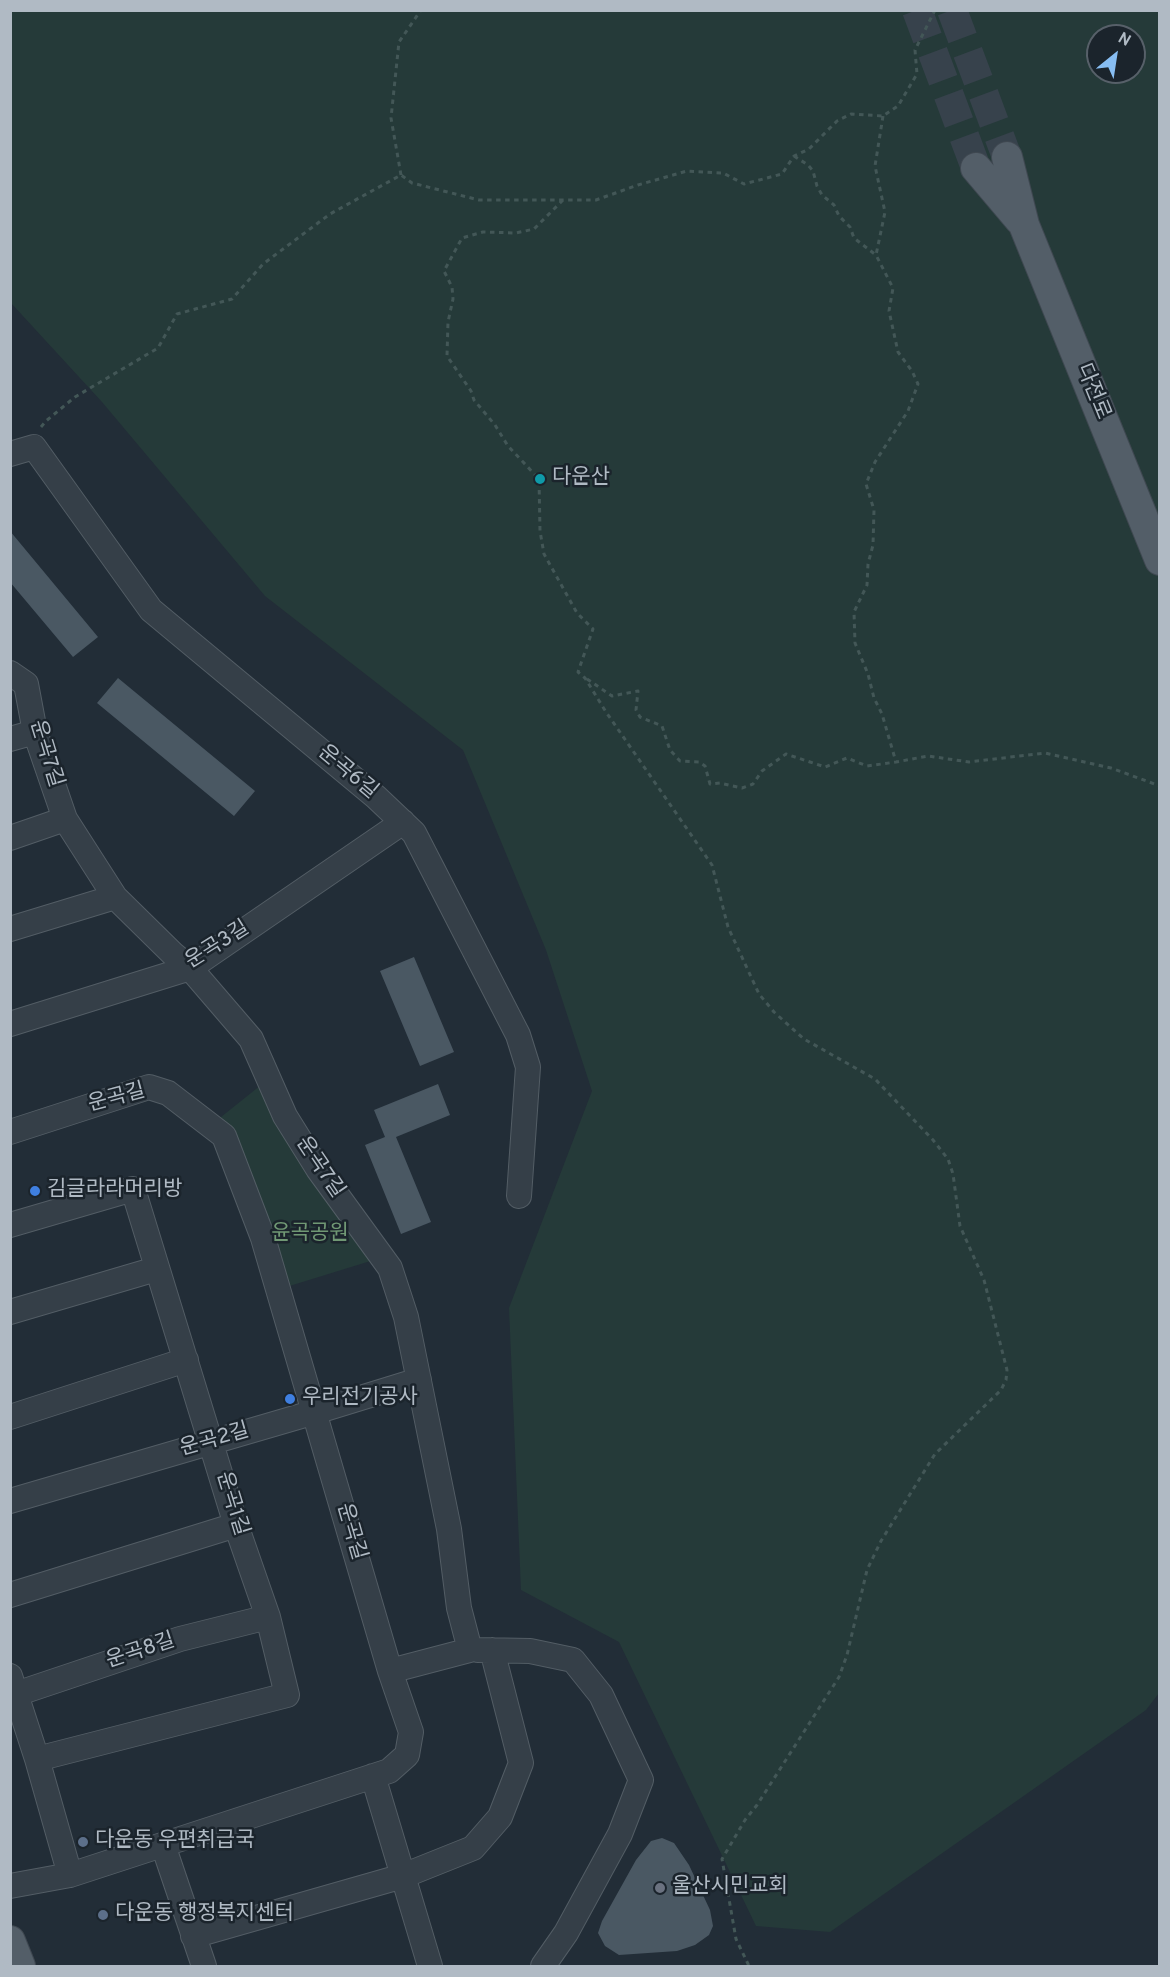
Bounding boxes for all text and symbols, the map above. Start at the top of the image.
north arrow [1086,24,1146,84]
text: N [1114,29,1134,52]
street label: 다전로 [1069,360,1115,424]
place label: 다운산 [552,466,610,492]
marker: 다운산 [533,472,547,486]
street label: 운곡7길 [23,717,67,791]
street label: 운곡6길 [312,741,382,805]
street label: 운곡3길 [181,917,255,975]
street label: 운곡길 [86,1079,148,1119]
street label: 운곡7길 [289,1132,349,1204]
place label: 김글라라머리방 [47,1178,182,1204]
marker: 김글라라머리방 [28,1184,42,1198]
park label: 윤곡공원 [271,1222,349,1248]
place label: 우리전기공사 [302,1386,418,1412]
marker: 우리전기공사 [283,1392,297,1406]
street label: 운곡2길 [177,1419,253,1463]
street label: 운곡1길 [209,1469,253,1539]
street label: 운곡길 [330,1501,370,1563]
street label: 운곡8길 [103,1629,179,1675]
place label: 다운동 우편취급국 [95,1829,254,1855]
marker: 다운동 우편취급국 [76,1835,90,1849]
place label: 울산시민교회 [672,1875,788,1901]
marker: 울산시민교회 [653,1881,667,1895]
place label: 다운동 행정복지센터 [115,1902,294,1928]
marker: 다운동 행정복지센터 [96,1908,110,1922]

